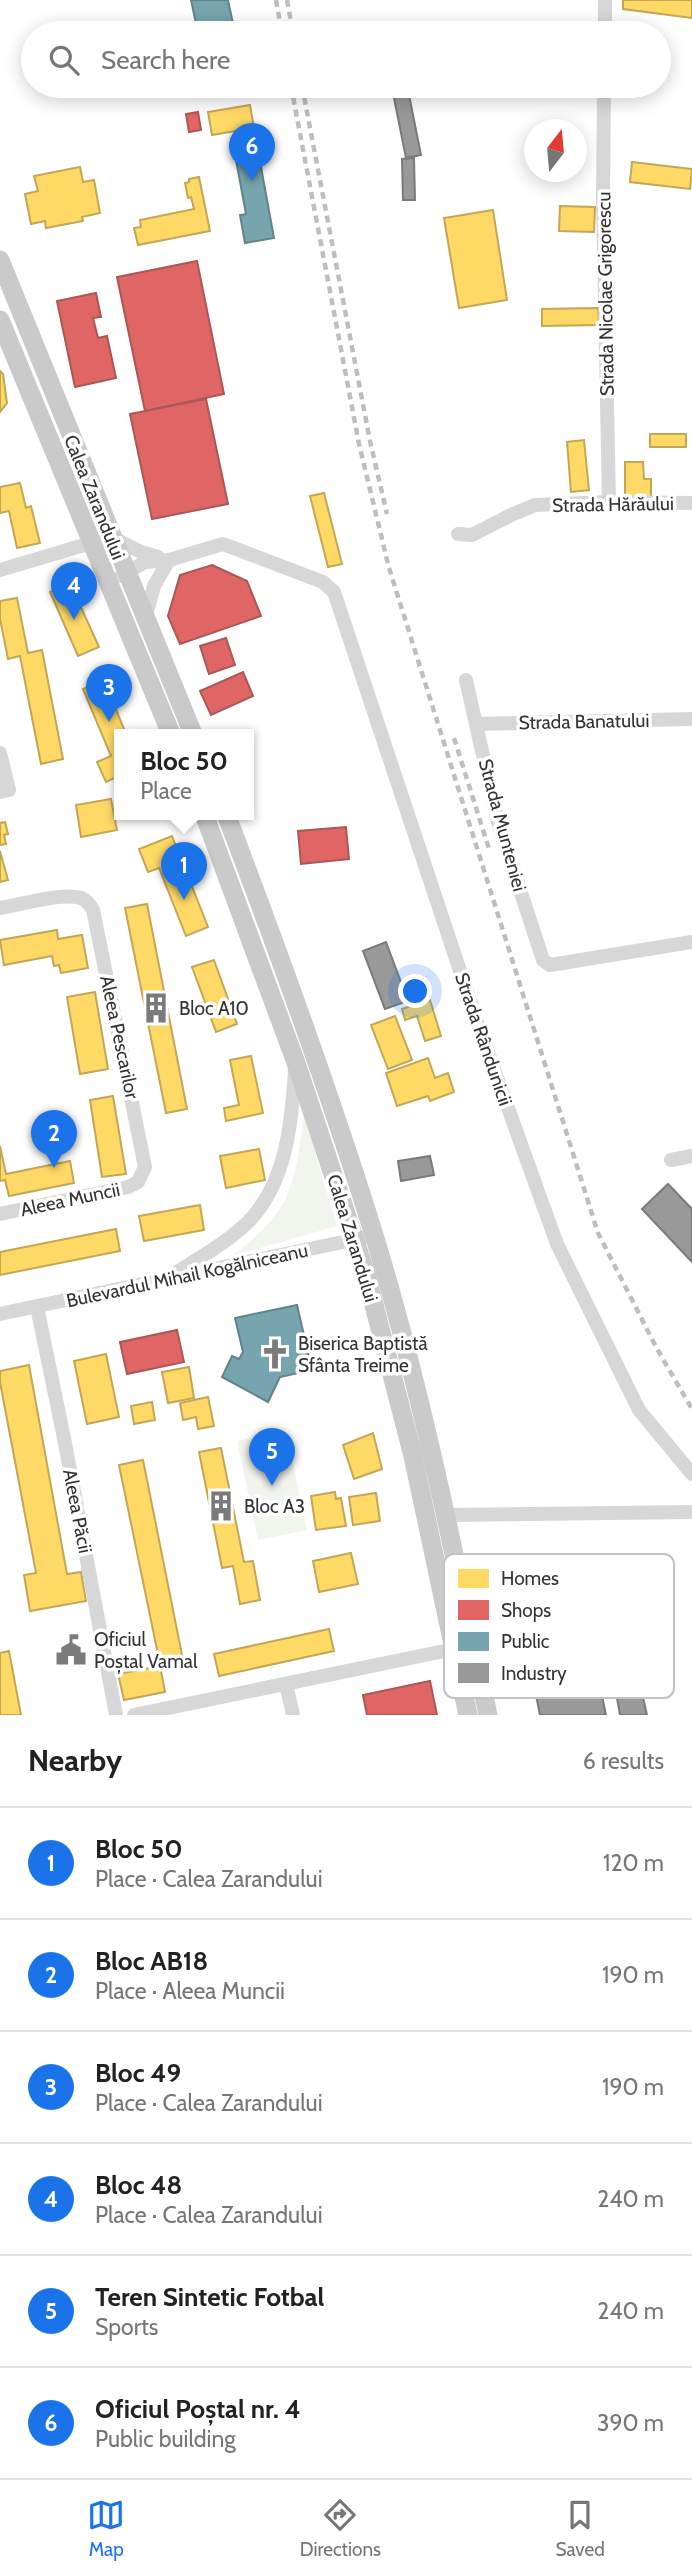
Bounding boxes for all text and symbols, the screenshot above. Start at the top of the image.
search box [21,21,671,98]
icon: search [45,41,83,79]
text: Search here [101,44,230,76]
north arrow [524,119,587,182]
pin: 6 [229,123,275,181]
street label: Strada Nicolae Grigorescu [592,192,619,396]
street label: Calea Zarandului [59,432,130,563]
street label: Strada Hărăului [552,492,674,517]
pin: 4 [51,562,97,620]
pin: 3 [86,664,132,722]
street label: Strada Banatului [518,709,650,734]
popup [114,729,254,820]
text: Bloc 50 [140,745,228,777]
street label: Strada Munteniei [474,756,531,894]
text: Place [140,777,192,805]
pin: 1 [161,842,207,900]
street label: Strada Rândunicii [450,970,517,1109]
street label: Aleea Pescarilor [95,973,144,1101]
your location [398,974,432,1008]
building icon: Bloc A10 [139,991,173,1025]
place label: Bloc A10 [179,997,249,1020]
pin: 2 [31,1110,77,1168]
street label: Calea Zarandului [322,1172,383,1305]
street label: Aleea Muncii [18,1178,122,1221]
street label: Bulevardul Mihail Kogălniceanu [64,1239,310,1312]
place label: Biserica Baptistă Sfânta Treime [298,1332,428,1377]
church icon: Biserica Baptistă Sfânta Treime [258,1337,292,1371]
pin: 5 [249,1428,295,1486]
street label: Aleea Păcii [58,1467,97,1555]
building icon: Bloc A3 [204,1489,238,1523]
place label: Bloc A3 [244,1495,305,1518]
legend [444,1554,674,1698]
text: Homes [501,1567,559,1590]
text: Shops [501,1599,551,1622]
place label: Oficiul Poștal Vamal [94,1628,198,1674]
text: Public [501,1630,550,1653]
public building icon: Oficiul Poștal Vamal [54,1633,88,1667]
text: Industry [501,1662,567,1685]
text: Nearby [28,1742,122,1779]
text: 6 results [583,1747,664,1775]
text: Bloc 50 [95,1833,183,1865]
text: 1 [47,1849,55,1877]
text: 120 m [603,1849,664,1877]
text: Place · Calea Zarandului [95,1865,323,1893]
text: Bloc AB18 [95,1945,208,1977]
text: 2 [45,1961,57,1989]
text: 190 m [602,1961,664,1989]
text: Place · Aleea Muncii [95,1977,285,2005]
text: Bloc 49 [95,2057,181,2089]
text: 3 [45,2073,57,2101]
text: 190 m [602,2073,664,2101]
text: Place · Calea Zarandului [95,2089,323,2117]
text: Bloc 48 [95,2169,182,2201]
text: 4 [44,2185,58,2213]
text: 240 m [597,2185,664,2213]
text: Place · Calea Zarandului [95,2201,323,2229]
text: Teren Sintetic Fotbal [95,2281,324,2313]
text: 5 [45,2297,57,2325]
text: 240 m [597,2297,664,2325]
text: Sports [95,2313,158,2341]
text: Oficiul Poștal nr. 4 [95,2393,301,2425]
text: 6 [45,2409,57,2437]
text: 390 m [597,2409,664,2437]
text: Public building [95,2425,236,2453]
tab: Map [87,2496,125,2561]
tab: Directions [300,2496,381,2561]
tab: Saved [555,2496,605,2561]

